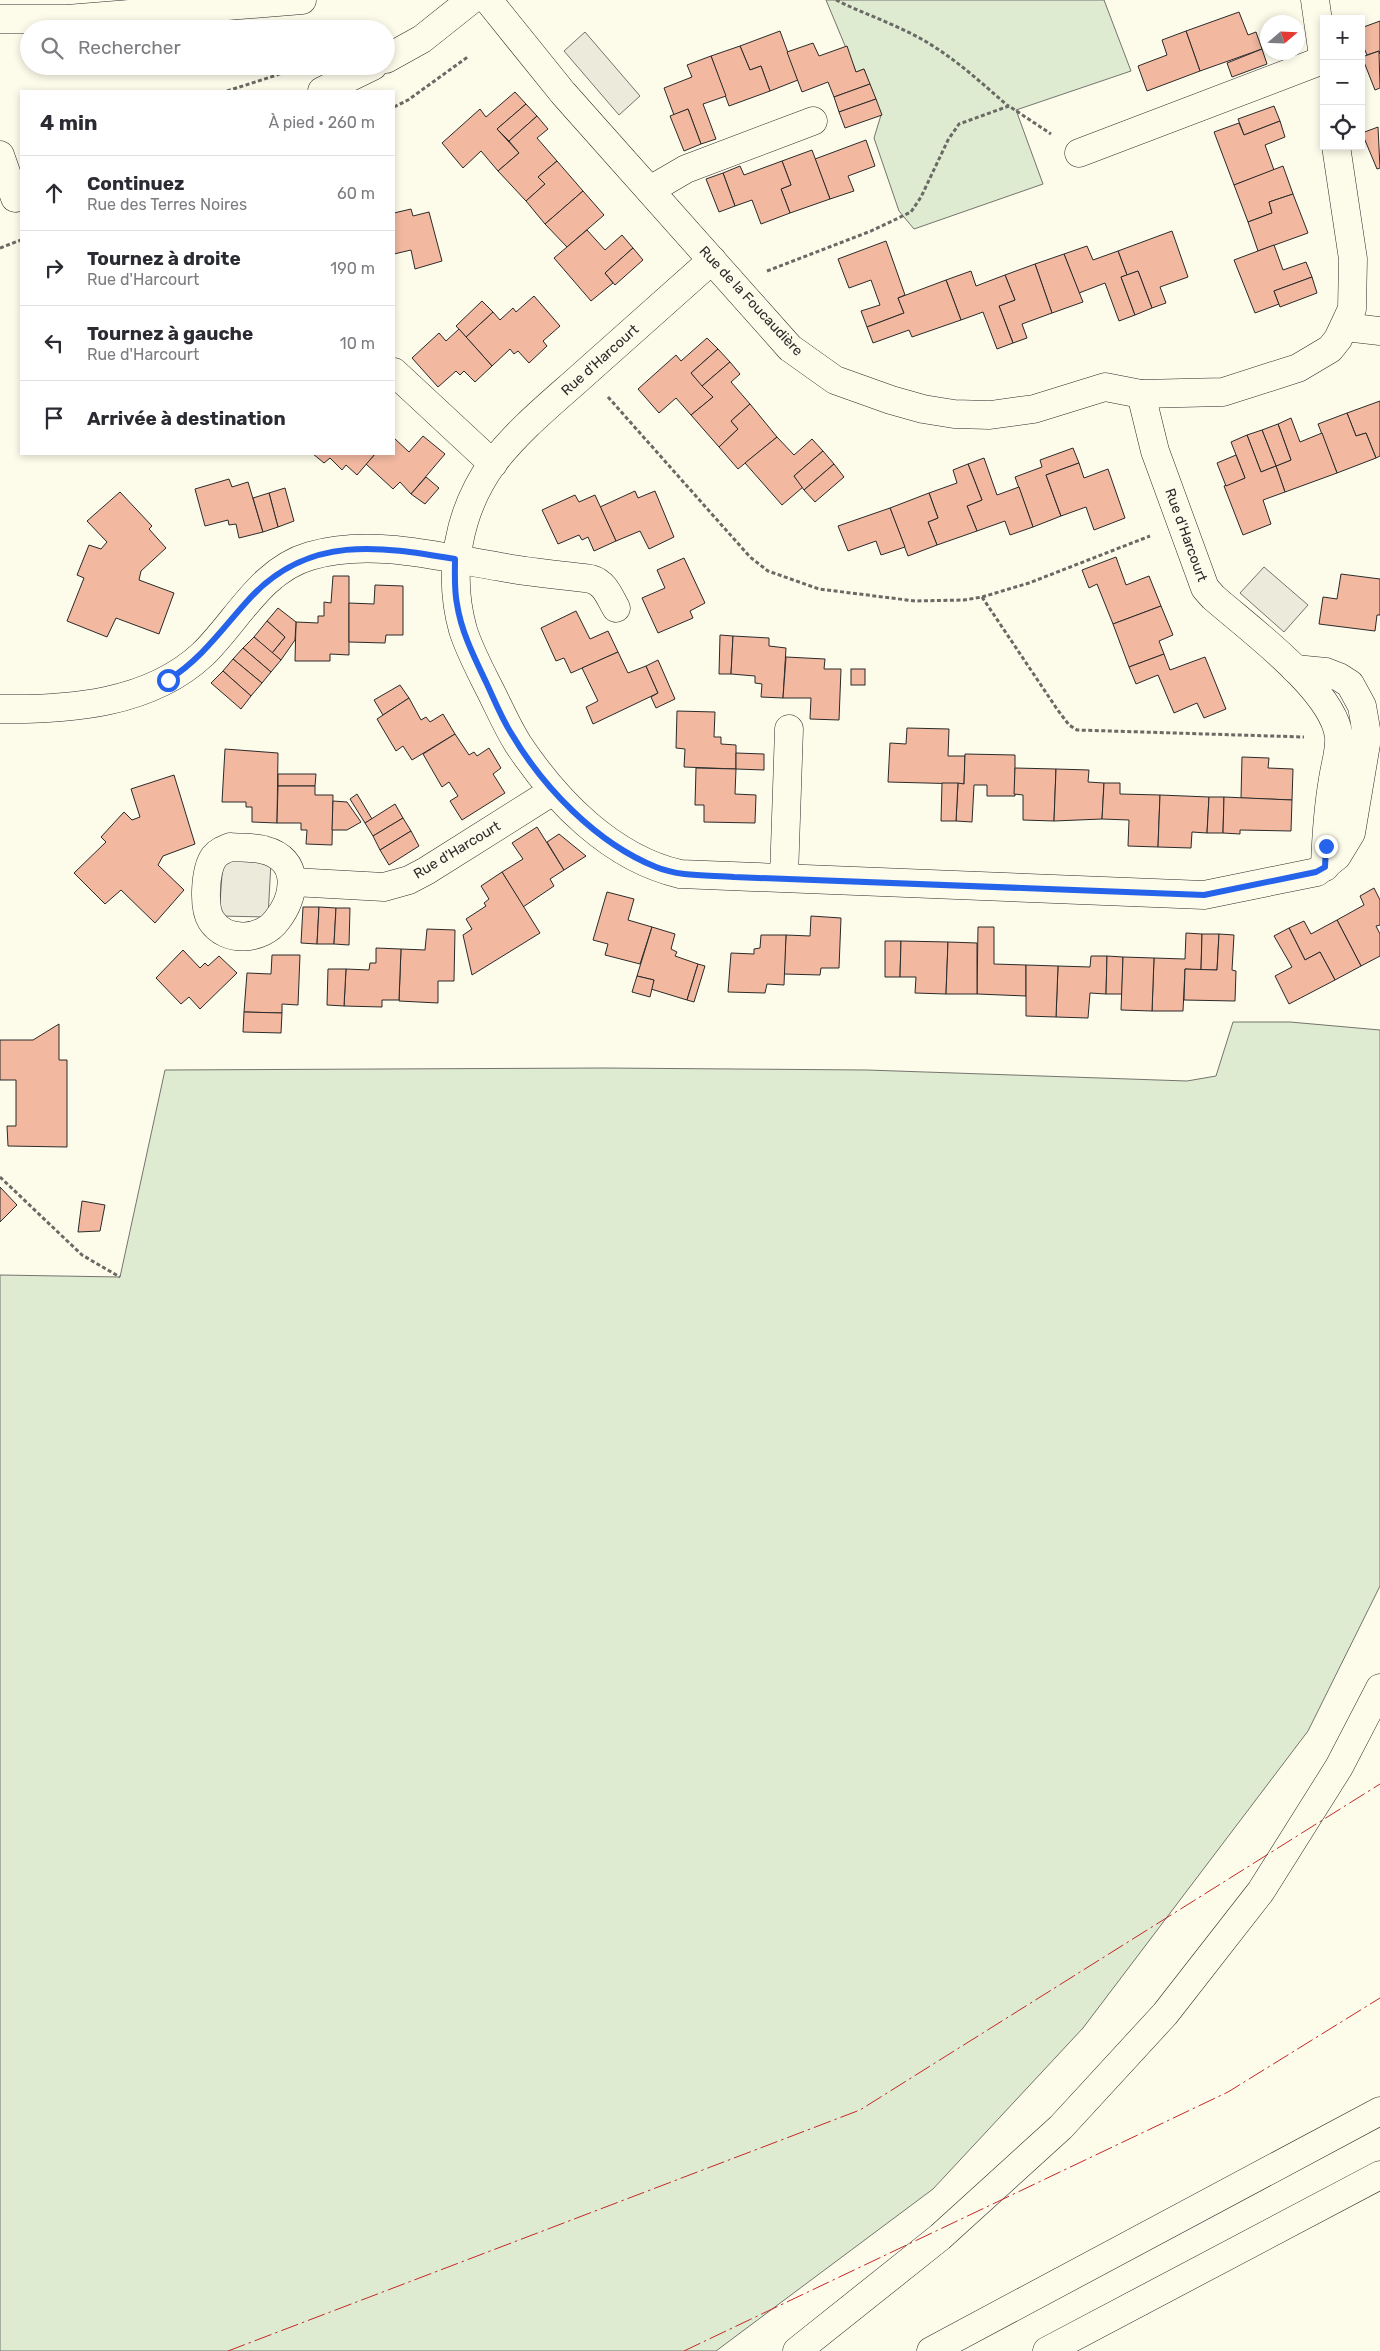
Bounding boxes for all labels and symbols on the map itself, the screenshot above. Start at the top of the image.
north arrow [1260,15,1305,60]
street label: Rue de la Foucaudière [696,243,806,360]
street label: Rue d'Harcourt [558,321,643,399]
street label: Rue d'Harcourt [1161,486,1211,585]
route start [157,669,180,692]
street label: Rue d'Harcourt [411,817,504,883]
route end [1315,835,1338,858]

